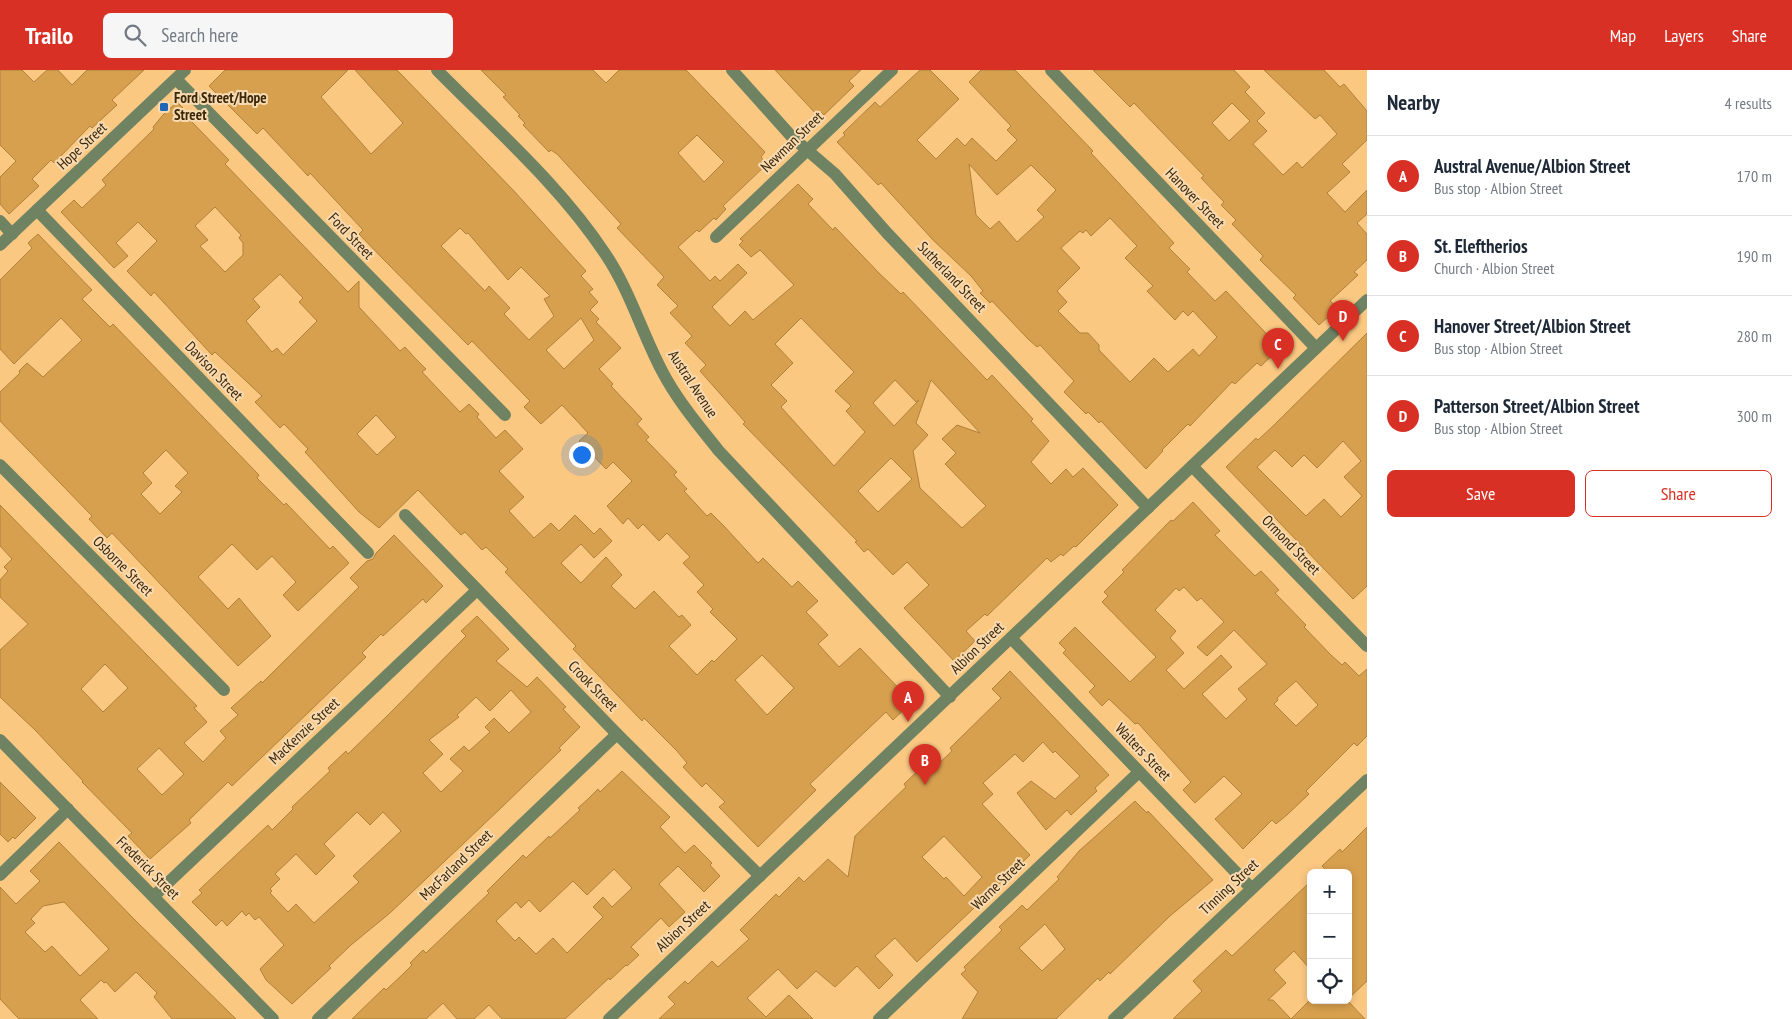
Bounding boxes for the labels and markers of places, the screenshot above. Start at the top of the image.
place label: Ford Street/Hope Street [174,88,267,124]
marker: Ford Street/Hope Street [158,101,170,113]
pin: D [1327,300,1359,341]
pin: C [1262,328,1294,369]
pin: A [892,681,924,722]
pin: B [909,744,941,785]

